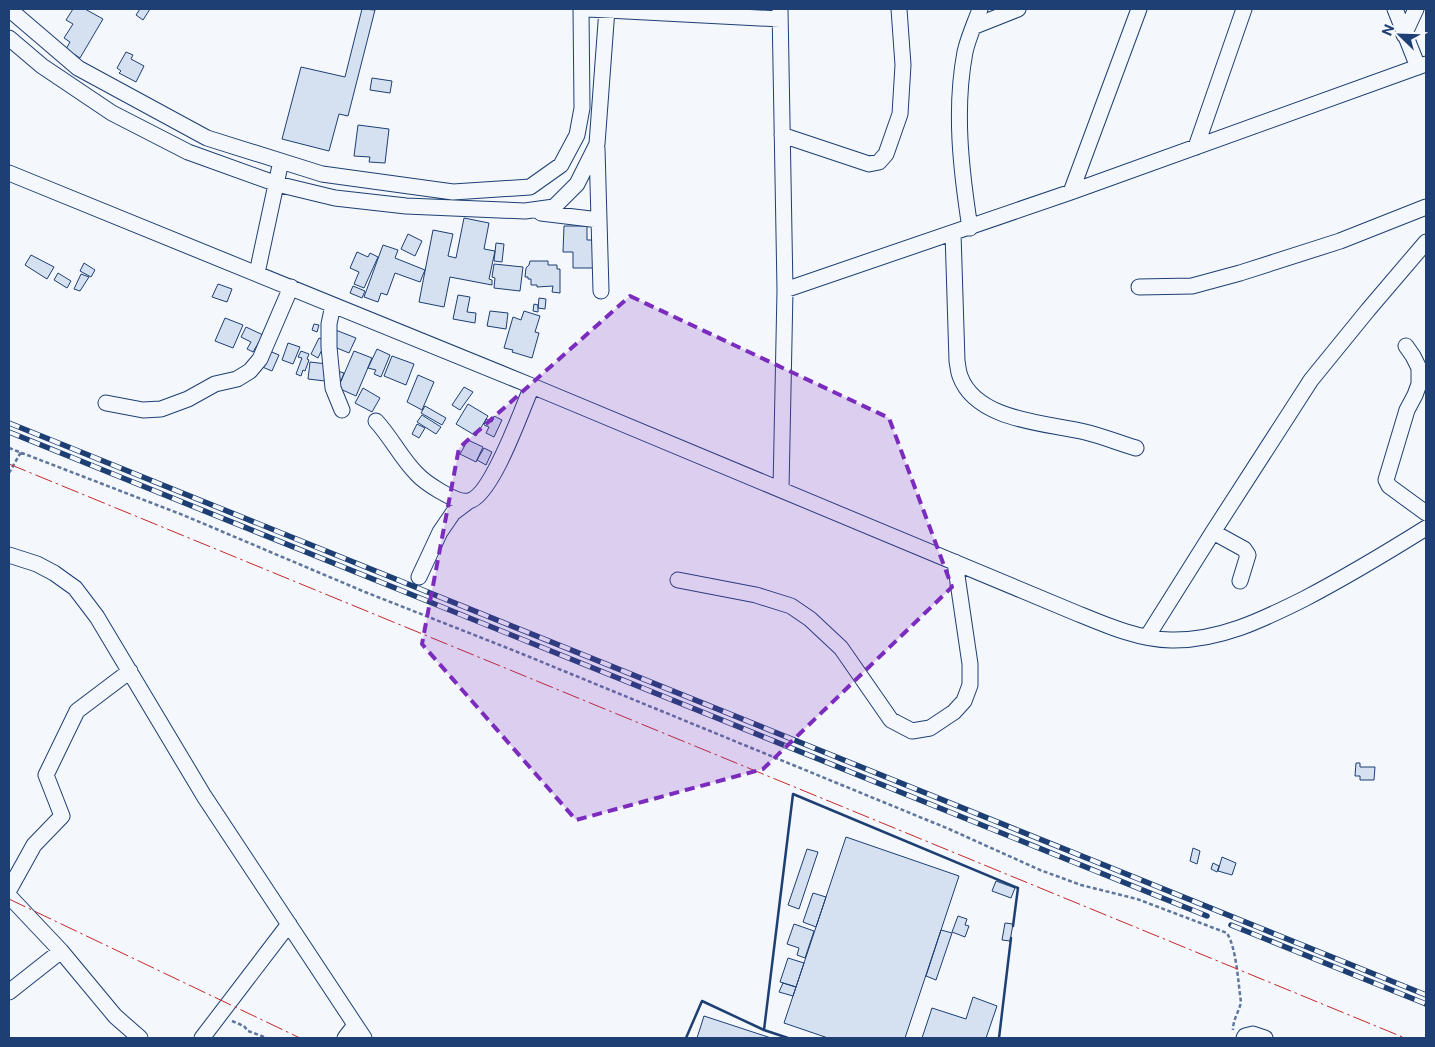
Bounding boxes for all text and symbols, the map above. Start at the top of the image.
north arrow [1375,10,1425,60]
text: N [1379,22,1398,38]

